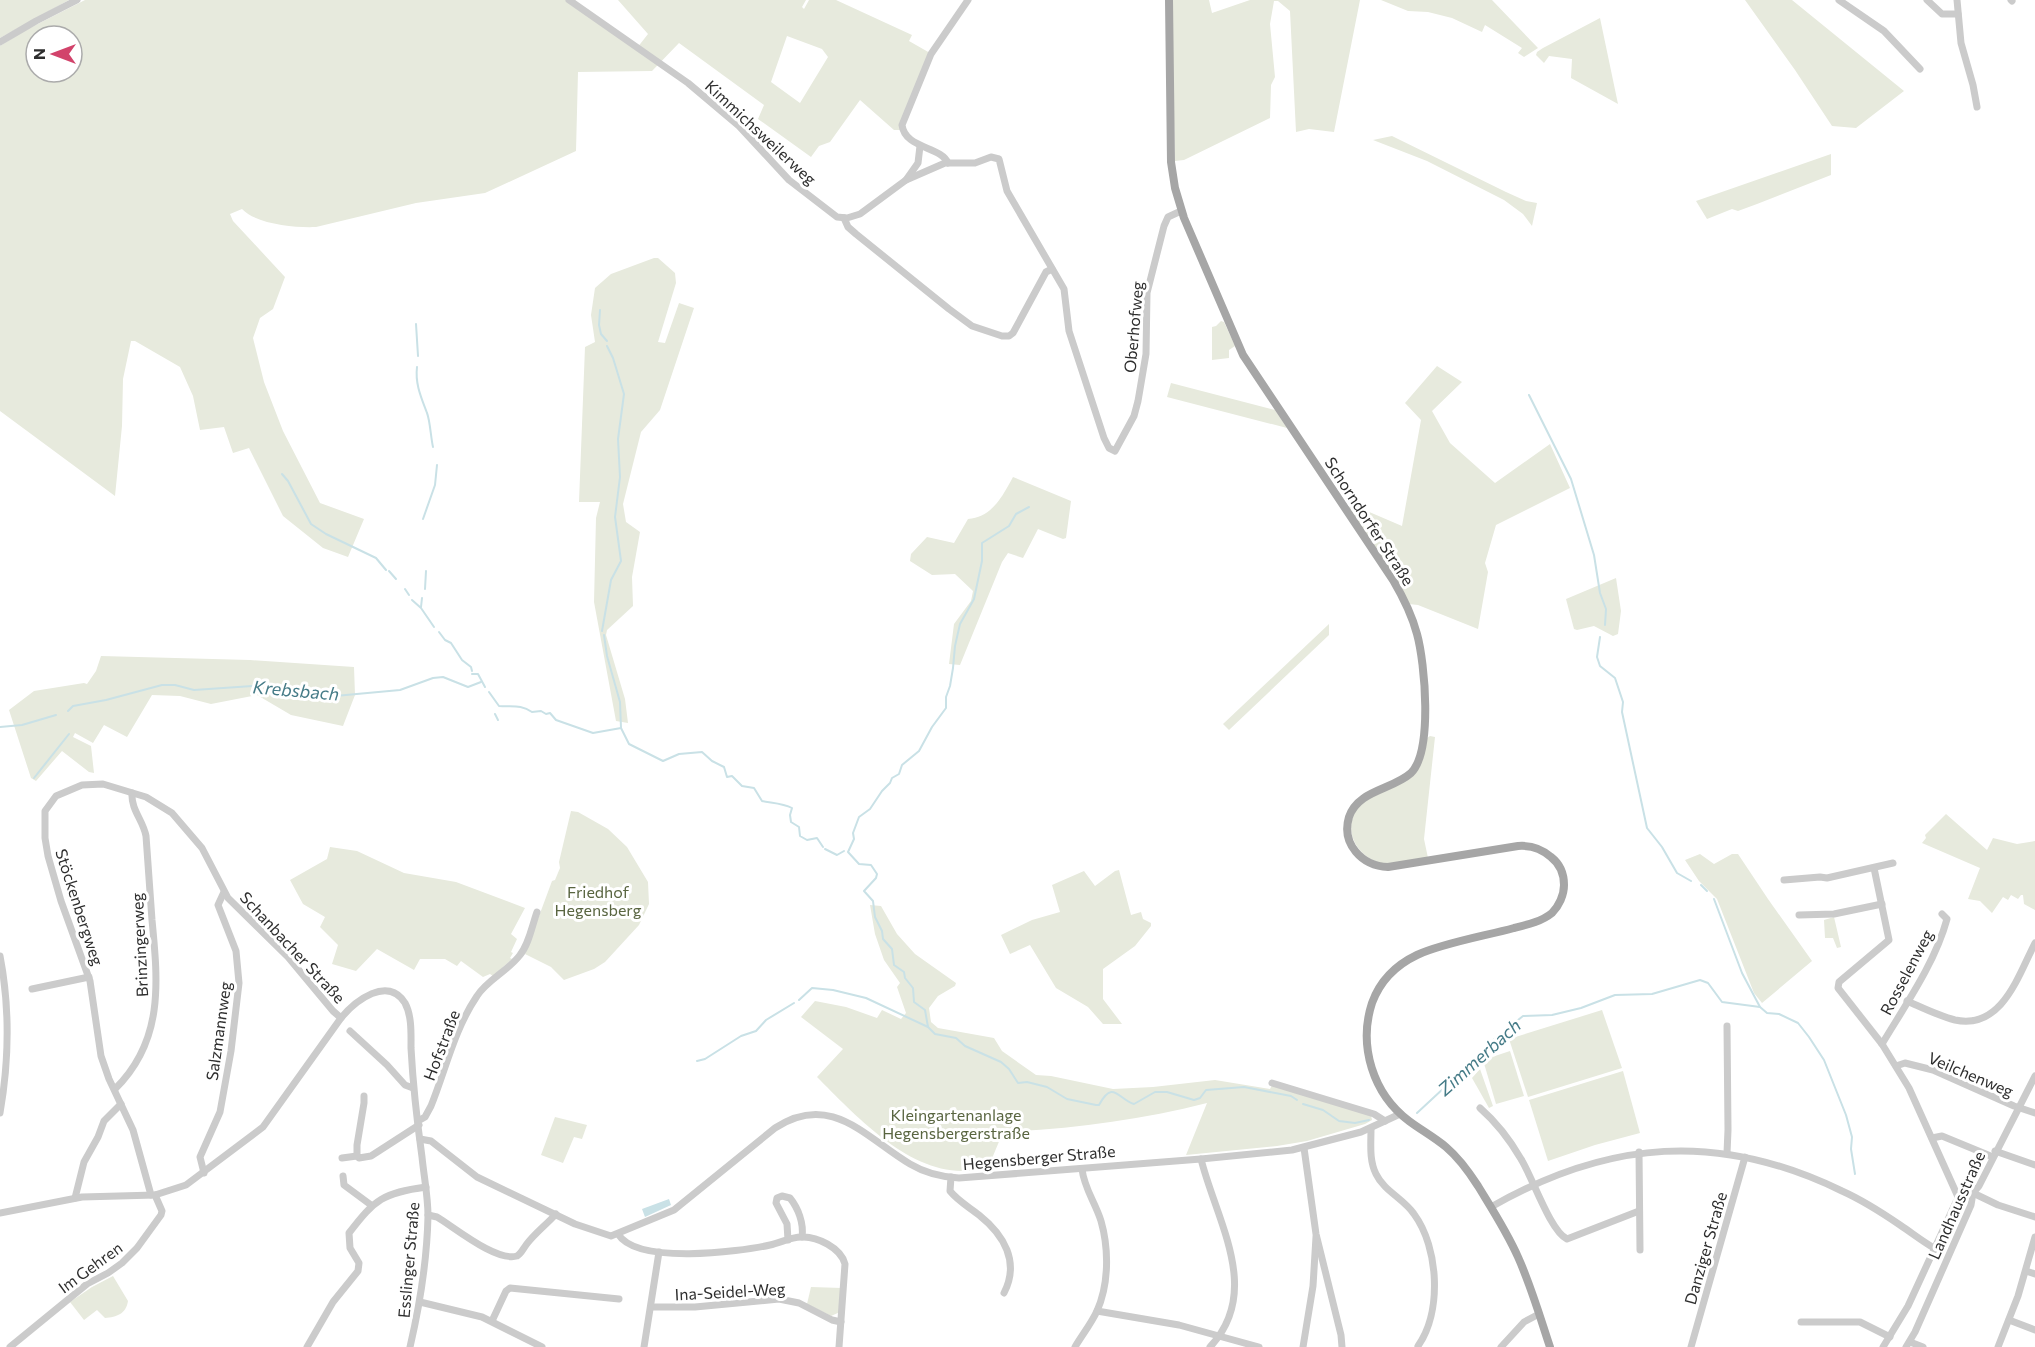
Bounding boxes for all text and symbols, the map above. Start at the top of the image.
north arrow [24,24,84,84]
text: N [29,48,48,60]
street label: Kimmichsweilerweg [702,76,821,189]
street label: Oberhofweg [1120,280,1146,374]
street label: Schorndorfer Straße [1321,453,1419,589]
water label: Krebsbach [252,675,340,705]
street label: Stöckenbergweg [52,846,108,968]
park label: Friedhof Hegensberg [555,882,642,919]
street label: Schanbacher Straße [236,887,350,1007]
street label: Brinzingerweg [127,892,151,998]
street label: Rosselenweg [1876,926,1937,1018]
street label: Salzmannweg [202,980,234,1082]
street label: Hofstraße [419,1007,463,1083]
water label: Zimmerbach [1432,1014,1525,1101]
street label: Veilchenweg [1926,1048,2017,1101]
park label: Kleingartenanlage Hegensbergerstraße [882,1105,1030,1142]
street label: Hegensberger Straße [962,1141,1116,1173]
street label: Landhausstraße [1924,1148,1988,1262]
street label: Danziger Straße [1680,1189,1730,1307]
street label: Esslinger Straße [393,1201,423,1319]
street label: Im Gehren [54,1237,126,1297]
street label: Ina-Seidel-Weg [674,1279,786,1303]

